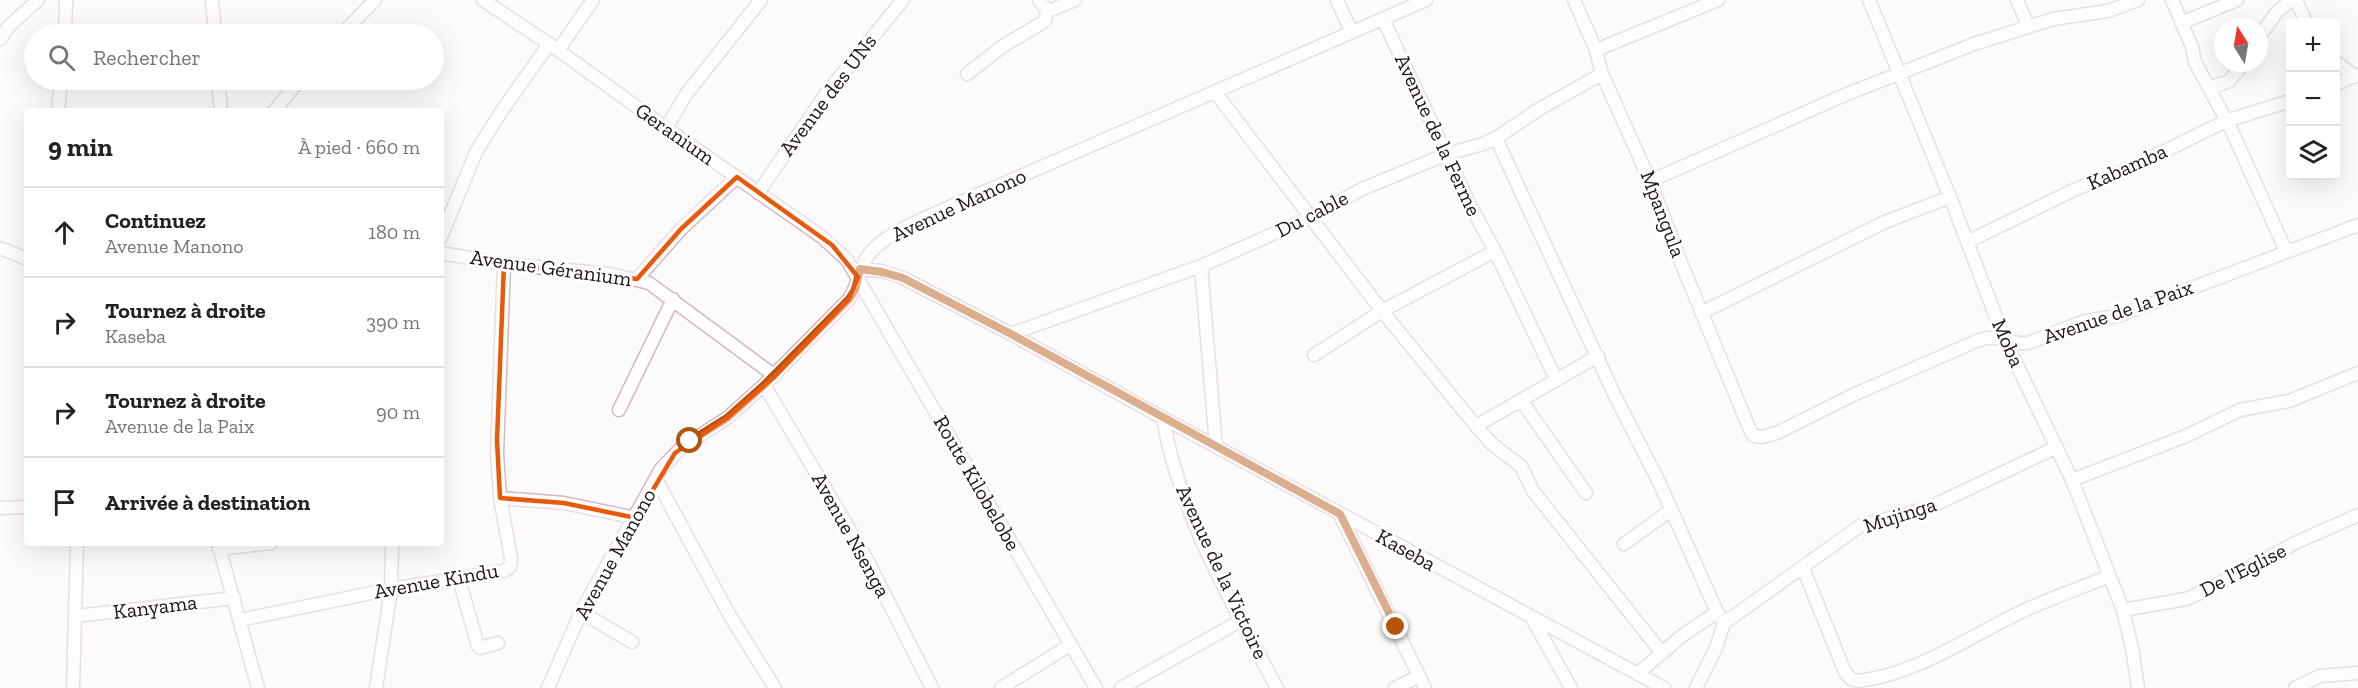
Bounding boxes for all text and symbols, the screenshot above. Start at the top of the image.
north arrow [2214,18,2268,72]
map controls [2286,18,2340,180]
button: + [2286,18,2340,72]
search box [24,24,444,90]
street label: Avenue des UNs [774,29,881,160]
icon: search [45,41,78,74]
text: Rechercher [93,44,201,71]
street label: Avenue de la Ferme [1390,50,1487,220]
button: − [2286,72,2340,126]
street label: Geranium [631,97,720,170]
button: layers [2286,126,2340,180]
text: 9 min [48,131,113,163]
text: À pied · 660 m [298,135,420,159]
street label: Kabamba [2083,138,2170,195]
street label: Avenue Manono [888,162,1030,247]
street label: Mpangula [1636,167,1691,261]
street label: Du cable [1271,185,1352,242]
text: Continuez [105,207,206,234]
icon: ahead [48,216,81,249]
text: 180 m [368,220,420,244]
text: Avenue Manono [105,234,243,258]
street label: Avenue Géranium [469,244,633,291]
street label: Avenue de la Paix [2040,274,2196,349]
text: Tournez à droite [105,297,266,324]
icon: right [48,306,81,339]
text: 390 m [366,310,420,334]
street label: Moba [1987,315,2030,371]
text: Kaseba [105,324,166,348]
text: Tournez à droite [105,387,266,414]
icon: right [48,396,81,429]
text: 90 m [376,400,420,424]
street label: Route Kilobelobe [929,411,1026,555]
text: Avenue de la Paix [105,414,254,438]
route start [676,427,702,453]
street label: Avenue Nsenga [807,468,896,602]
street label: Avenue de la Victoire [1171,481,1274,663]
street label: Avenue Manono [568,484,661,623]
icon: arrive [48,486,81,519]
text: Arrivée à destination [105,489,310,516]
street label: Mujinga [1860,491,1940,539]
street label: Kaseba [1372,523,1440,576]
street label: De l'Eglise [2196,537,2290,602]
street label: Avenue Kindu [372,557,500,604]
street label: Kanyama [112,589,198,624]
route end [1382,613,1408,639]

